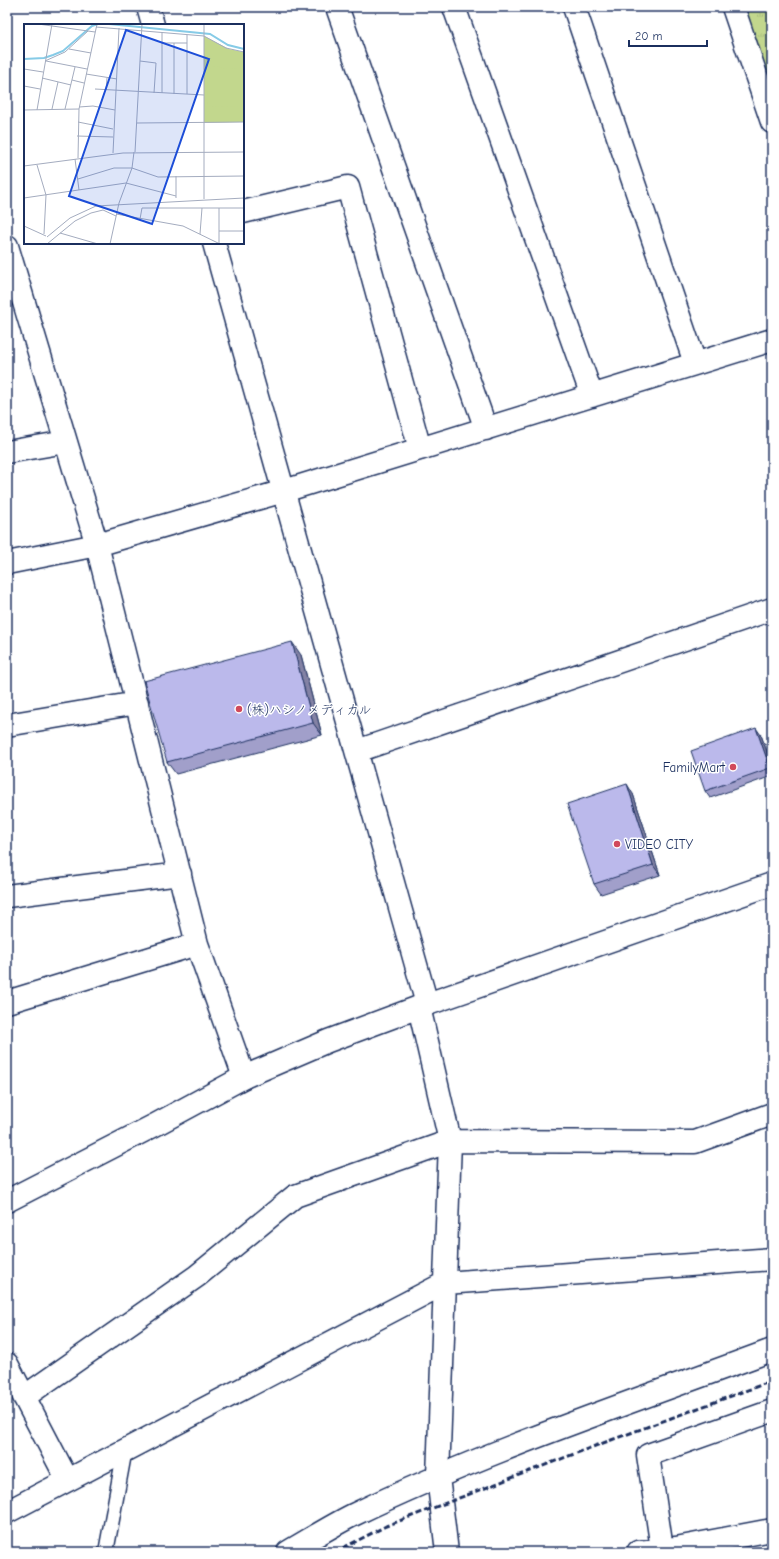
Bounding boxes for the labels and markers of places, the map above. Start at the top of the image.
place label: (株)ハシノメディカル [247,702,371,717]
marker: (株)ハシノメディカル [234,704,244,714]
place label: FamilyMart [663,760,726,775]
marker: FamilyMart [728,762,738,772]
place label: VIDEO CITY [625,837,694,852]
marker: VIDEO CITY [612,839,622,849]

